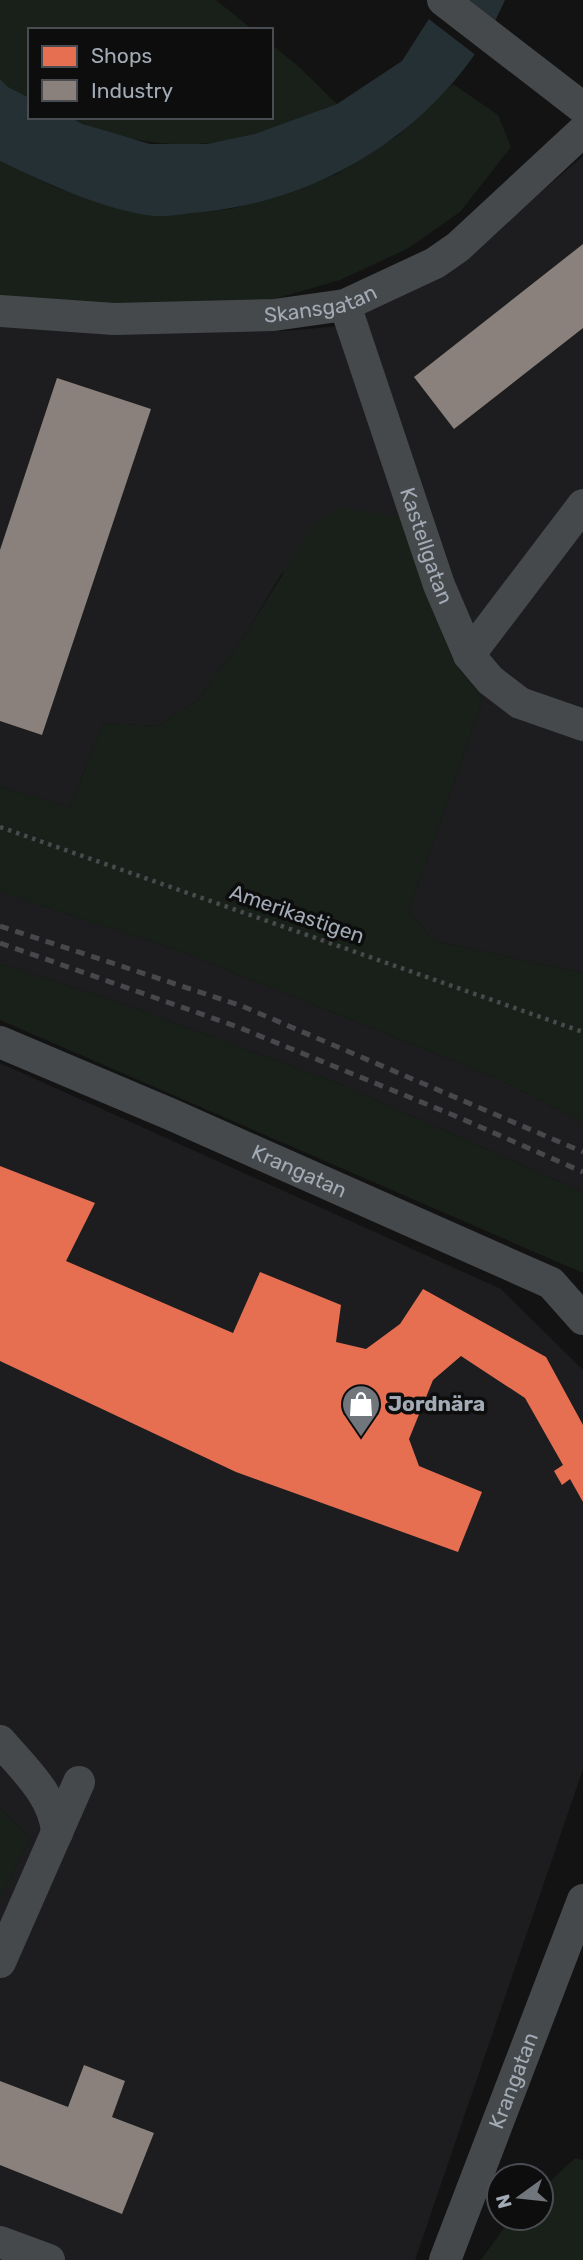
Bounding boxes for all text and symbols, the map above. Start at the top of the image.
legend [28,28,273,119]
text: Shops [91,43,152,68]
text: Industry [91,78,173,103]
street label: Skansgatan [264,279,381,327]
street label: Kastellgatan [395,484,459,608]
street label: Amerikastigen [227,879,368,948]
street label: Krangatan [248,1139,351,1203]
shop icon: Jordnära [340,1383,382,1438]
place label: Jordnära [388,1391,485,1416]
street label: Krangatan [483,2029,543,2132]
north arrow [485,2162,555,2232]
text: N [491,2192,517,2211]

